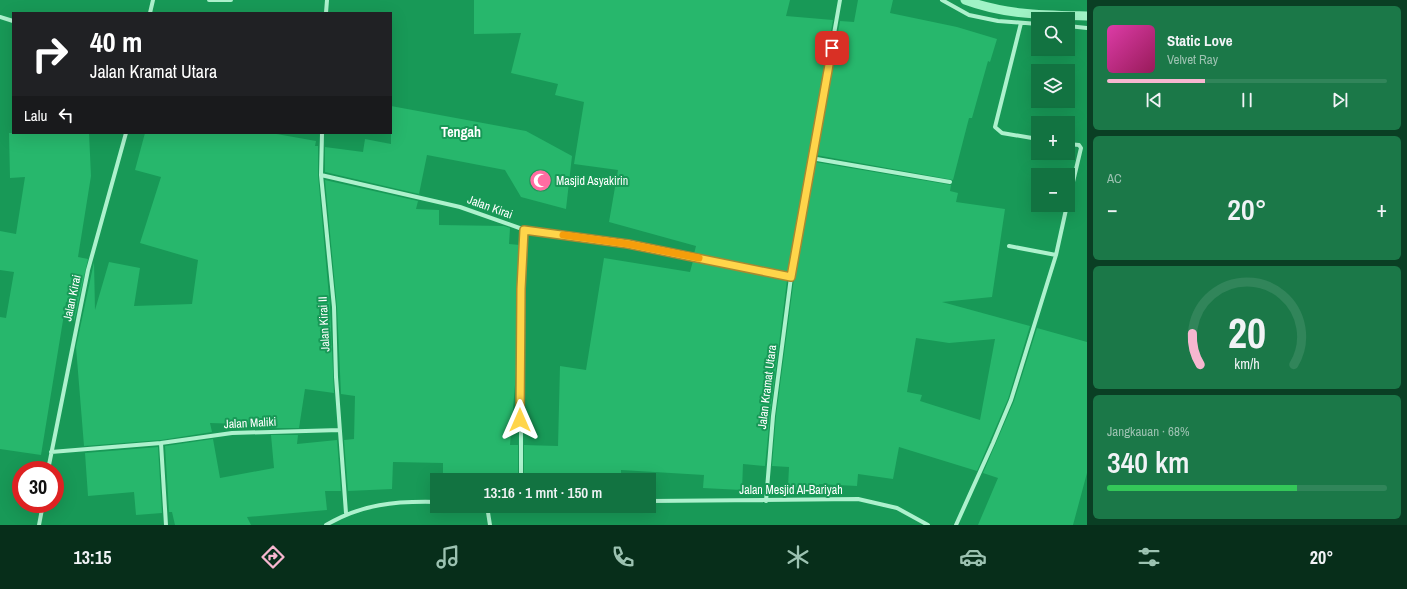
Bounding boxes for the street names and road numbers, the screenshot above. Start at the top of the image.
street label: Jalan Kirai [465,191,515,223]
street label: Jalan Kirai [59,273,85,323]
street label: Jalan Kirai II [315,296,333,352]
street label: Jalan Kramat Utara [754,343,780,430]
street label: Jalan Maliki [223,414,277,432]
street label: Jalan Mesjid Al-Bariyah [739,482,843,498]

